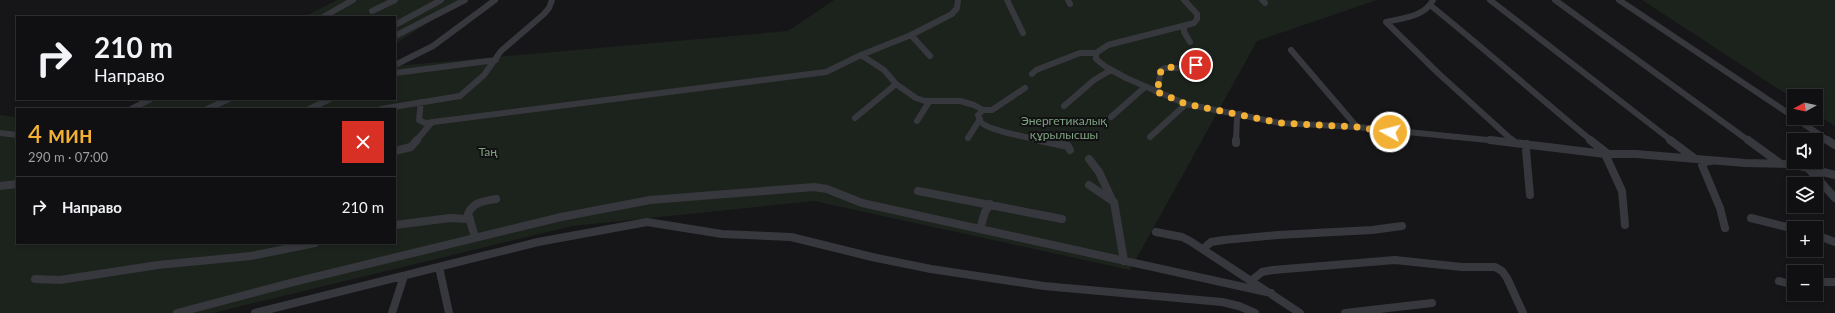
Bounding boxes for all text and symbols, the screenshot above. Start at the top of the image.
text: 210 m [94,30,173,64]
icon: right [28,32,80,84]
pin [1179,48,1213,82]
icon: arrive [1185,54,1207,76]
text: Направо [94,64,165,86]
north arrow [1787,89,1823,125]
map controls [1787,89,1823,301]
position arrow [1369,111,1411,153]
park label: Энергетикалық құрылысшы [1021,113,1107,142]
text: 4 мин [28,119,92,148]
button: close [342,121,384,163]
button: sound [1787,133,1823,169]
park label: Таң [479,144,498,159]
text: 290 m · 07:00 [28,149,108,165]
button: layers [1787,177,1823,213]
icon: right [28,196,50,218]
text: Направо [62,198,122,216]
text: 210 m [342,198,384,216]
button: + [1787,221,1823,257]
button: − [1787,265,1823,301]

